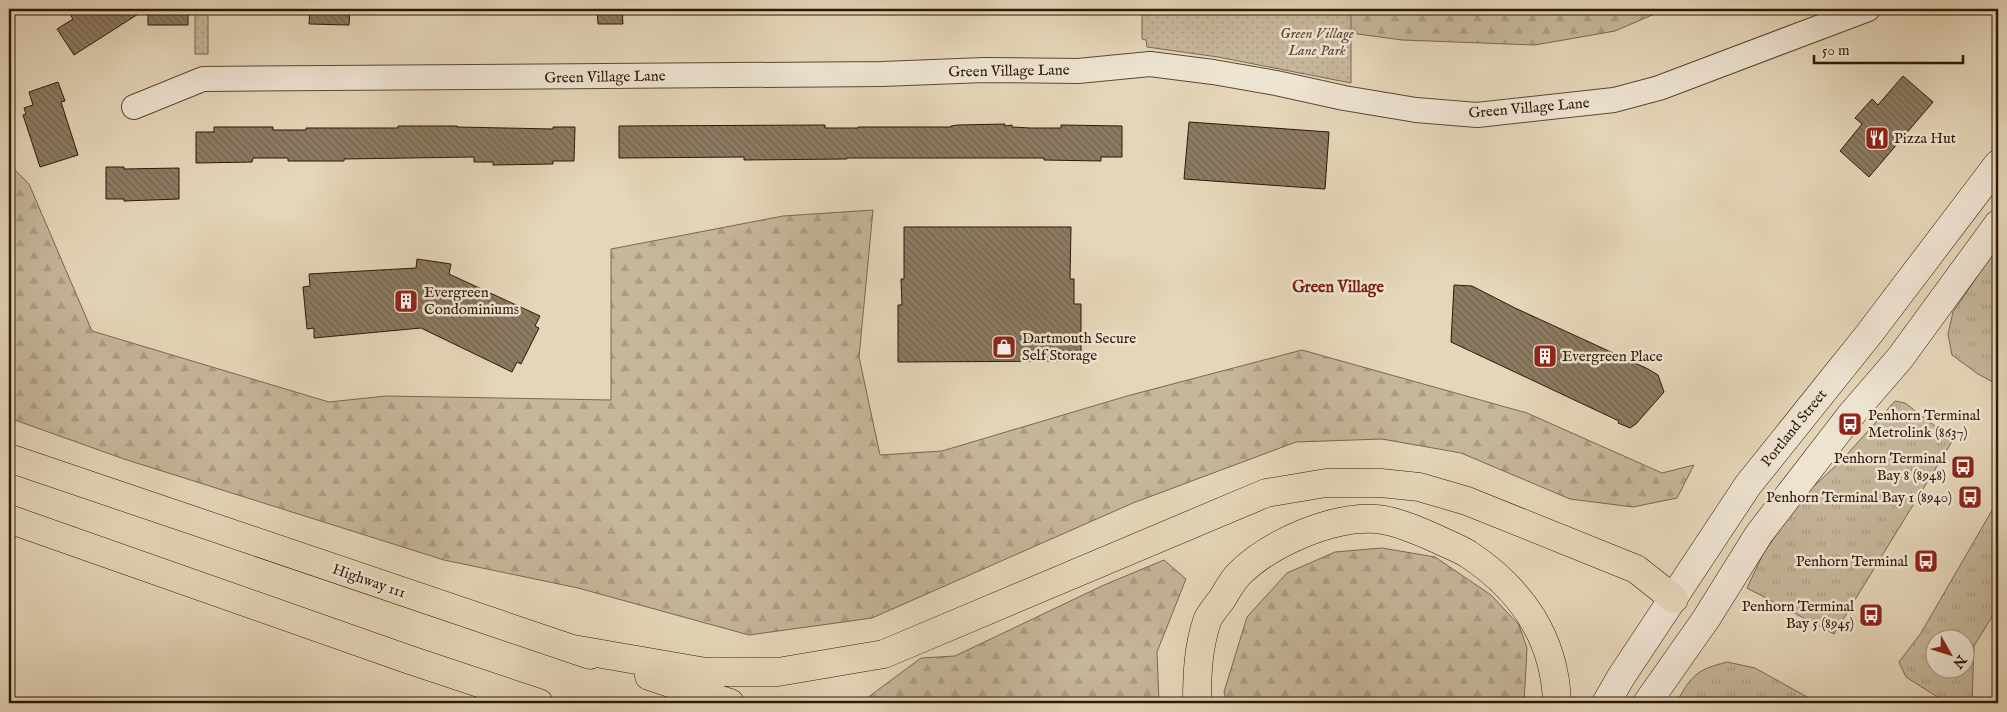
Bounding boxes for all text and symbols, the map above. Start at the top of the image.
park label: Green Village Lane Park [1280,24,1354,60]
scale bar [1814,32,1963,64]
text: 50 m [1822,41,1850,60]
street label: Green Village Lane [948,60,1070,82]
street label: Green Village Lane [544,66,666,88]
street label: Green Village Lane [1468,93,1590,123]
restaurant icon: Pizza Hut [1864,125,1890,151]
place label: Pizza Hut [1894,129,1956,148]
district label: Green Village [1292,278,1385,298]
place label: Evergreen Condominiums [424,283,519,319]
building icon: Evergreen Condominiums [393,288,419,314]
place label: Dartmouth Secure Self Storage [1022,329,1136,365]
shop icon: Dartmouth Secure Self Storage [991,334,1017,360]
building icon: Evergreen Place [1532,343,1558,369]
place label: Evergreen Place [1562,347,1663,366]
street label: Portland Street [1757,385,1831,471]
place label: Penhorn Terminal Metrolink (8637) [1868,406,1981,442]
bus stop icon: Penhorn Terminal Metrolink (8637) [1837,411,1863,437]
place label: Penhorn Terminal Bay 8 (8948) [1834,449,1947,485]
bus stop icon: Penhorn Terminal Bay 8 (8948) [1950,454,1976,480]
bus stop icon: Penhorn Terminal Bay 1 (8940) [1957,484,1983,510]
place label: Penhorn Terminal Bay 1 (8940) [1766,488,1952,507]
bus stop icon: Penhorn Terminal [1913,548,1939,574]
place label: Penhorn Terminal [1796,552,1909,571]
street label: Highway 111 [330,560,408,602]
place label: Penhorn Terminal Bay 5 (8945) [1742,597,1855,633]
bus stop icon: Penhorn Terminal Bay 5 (8945) [1858,602,1884,628]
north arrow [1924,630,1974,680]
text: N [1949,650,1971,672]

